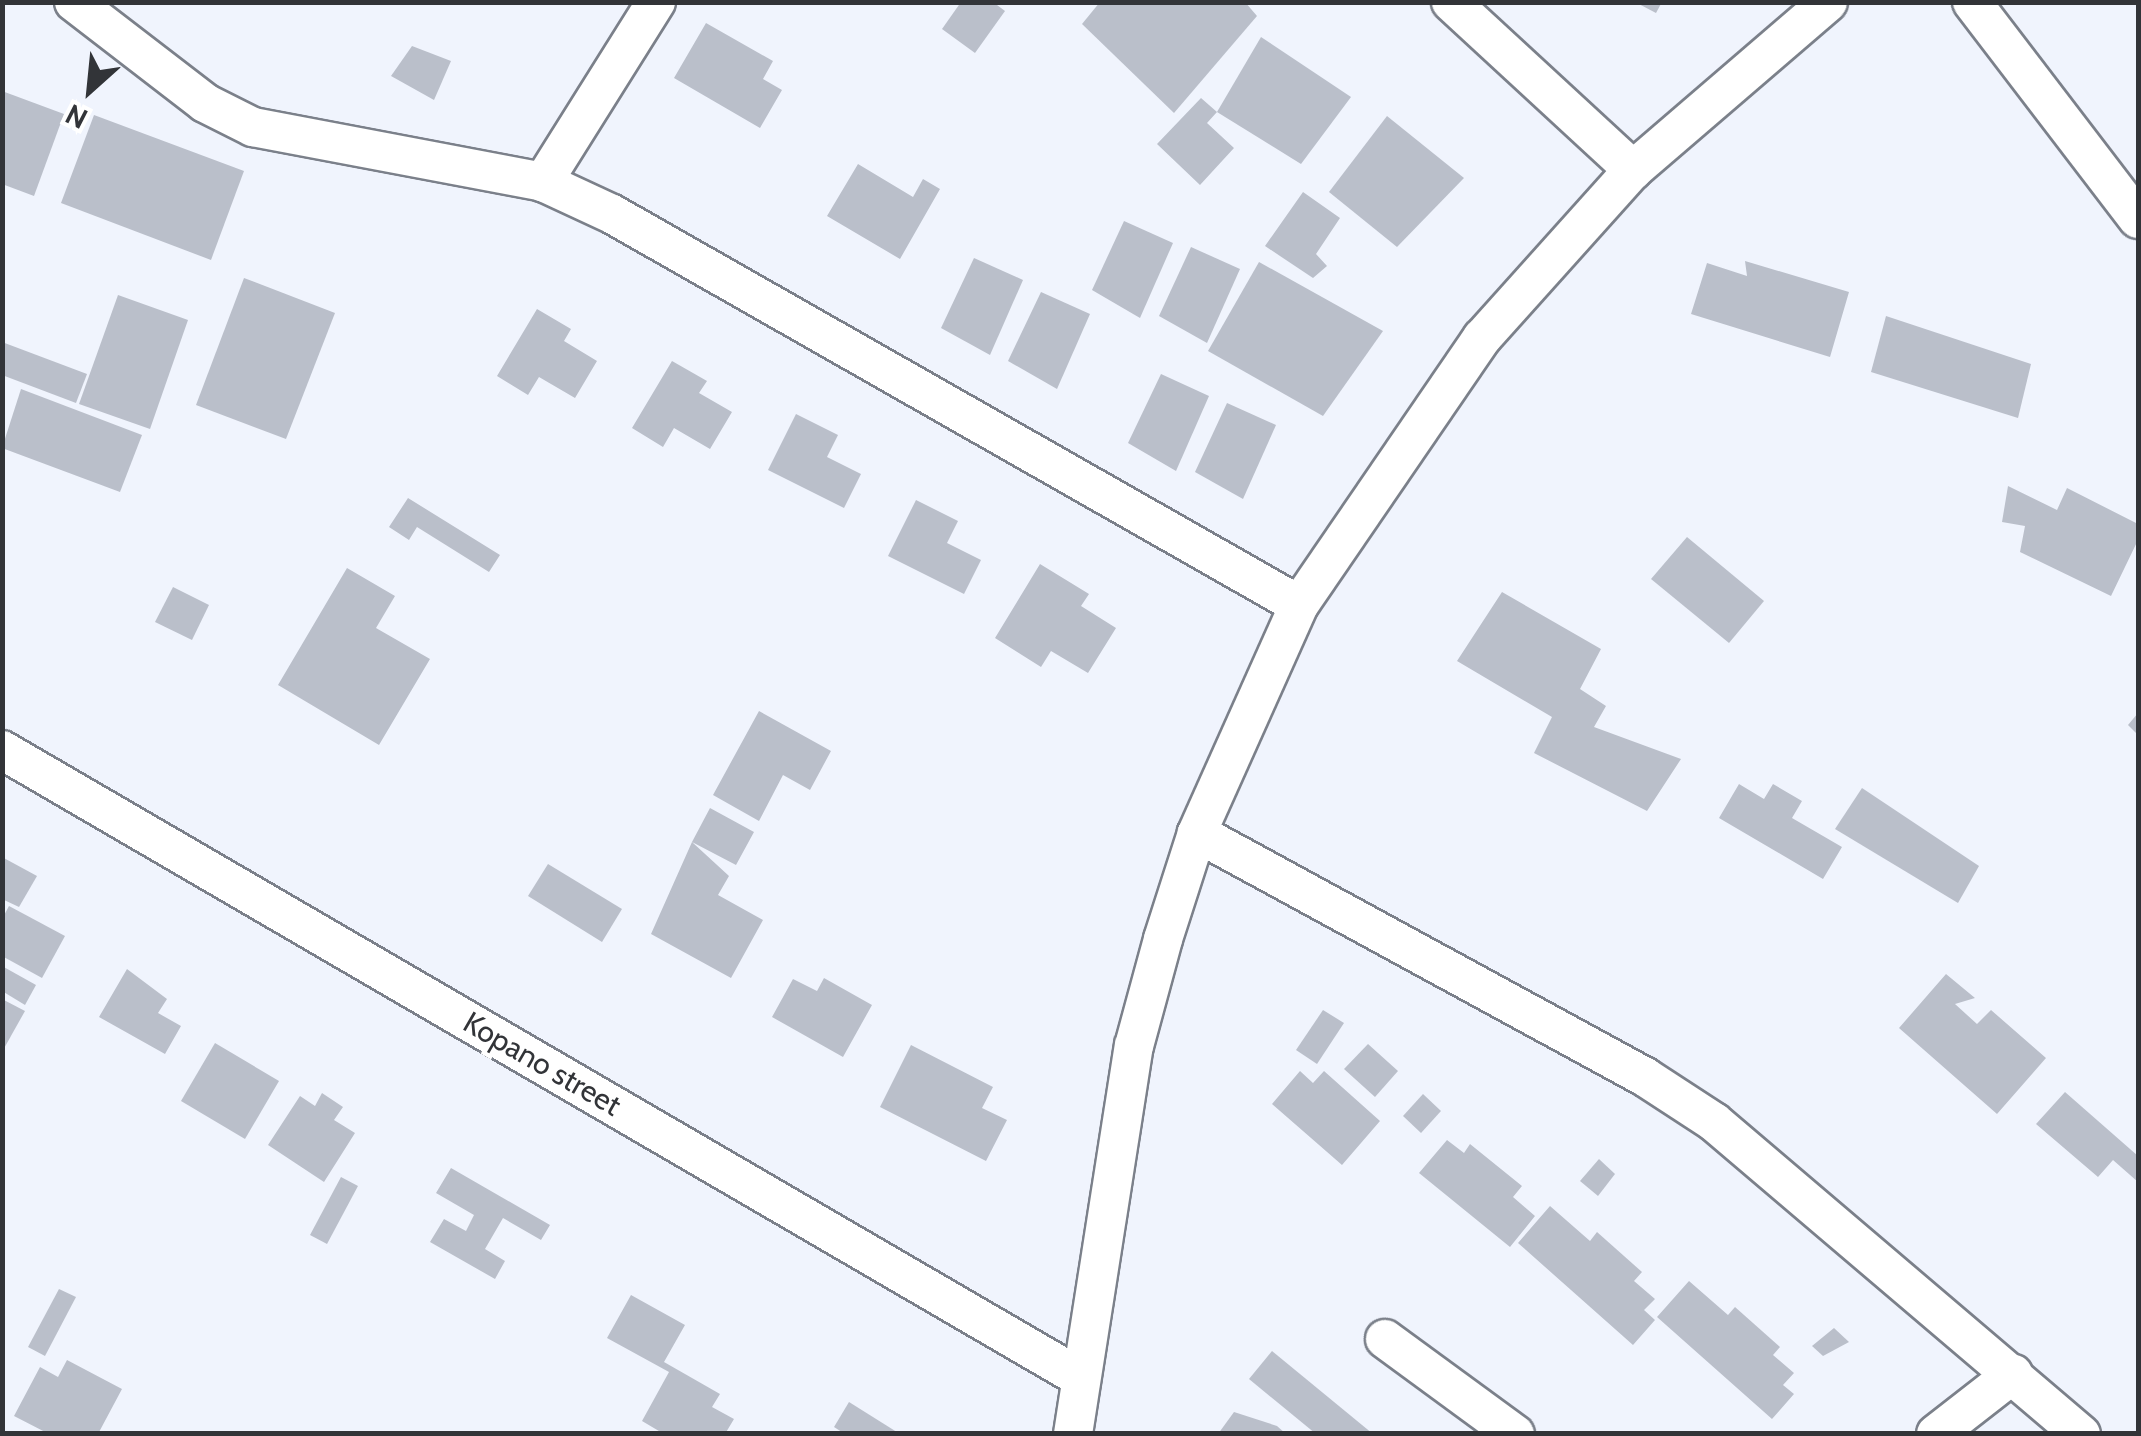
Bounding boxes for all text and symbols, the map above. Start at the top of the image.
north arrow [40,40,140,140]
text: N [60,97,93,136]
street label: Kopano street [457,1004,627,1124]

